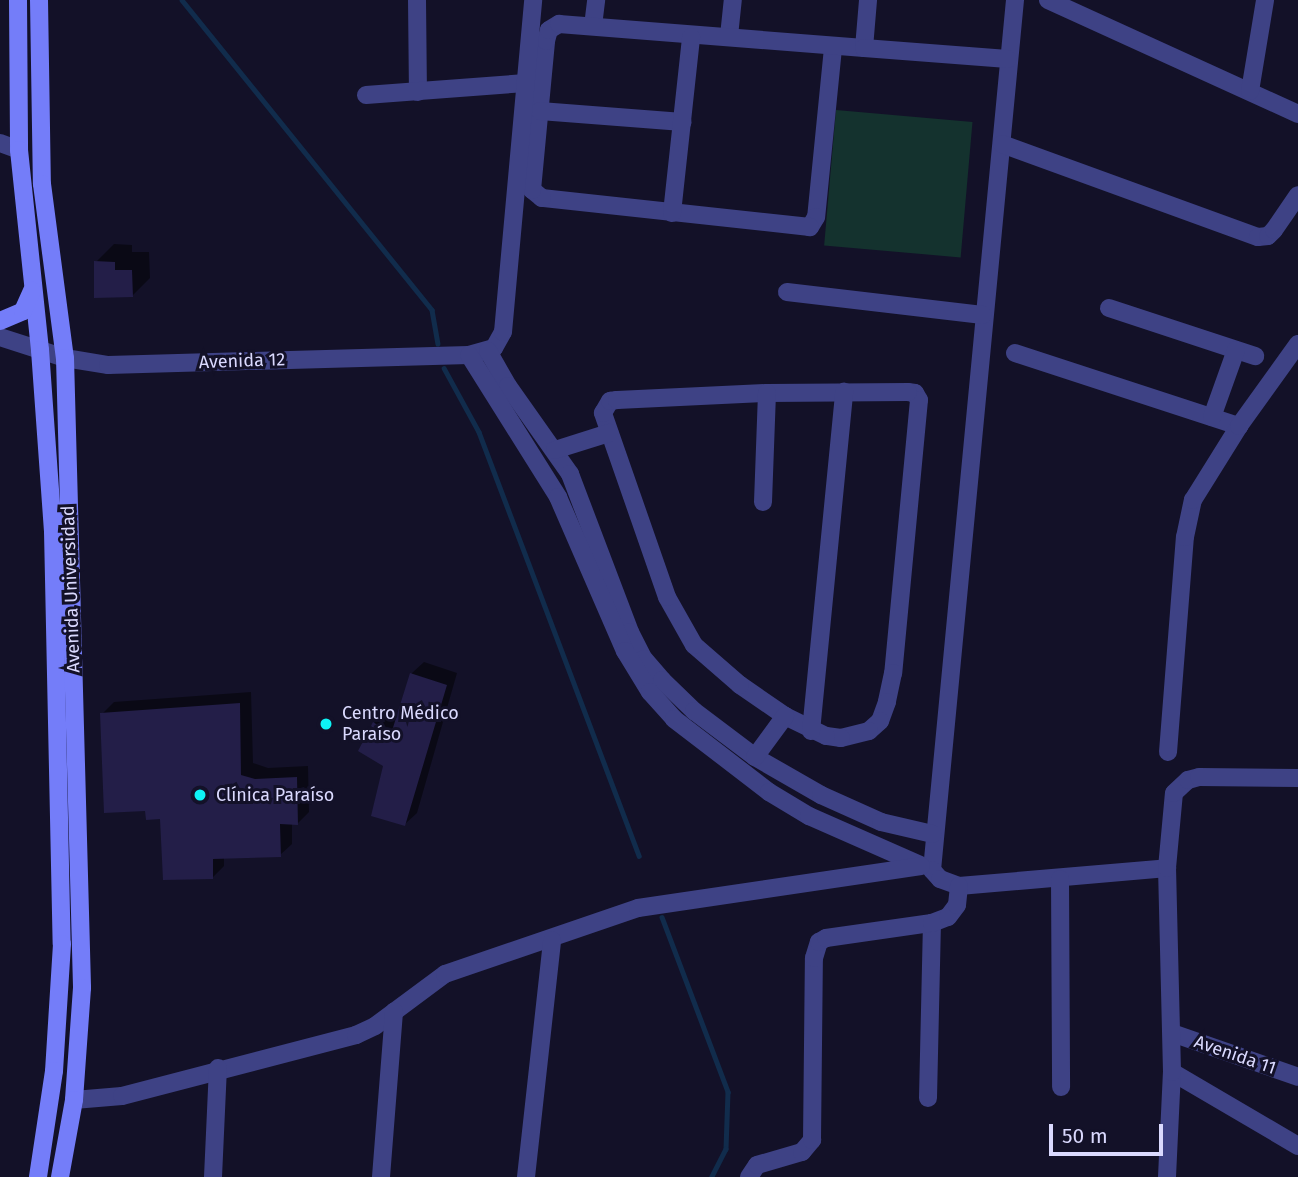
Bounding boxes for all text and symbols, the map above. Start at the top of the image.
street label: Avenida 12 [198,349,286,373]
street label: Avenida Universidad [57,505,85,673]
place label: Centro Médico Paraíso [342,703,459,746]
marker: Centro Médico Paraíso [316,714,336,734]
place label: Clínica Paraíso [216,784,334,806]
marker: Clínica Paraíso [190,785,210,805]
street label: Avenida 11 [1191,1031,1279,1079]
scale bar [1053,1110,1167,1154]
text: 50 m [1062,1123,1108,1149]

